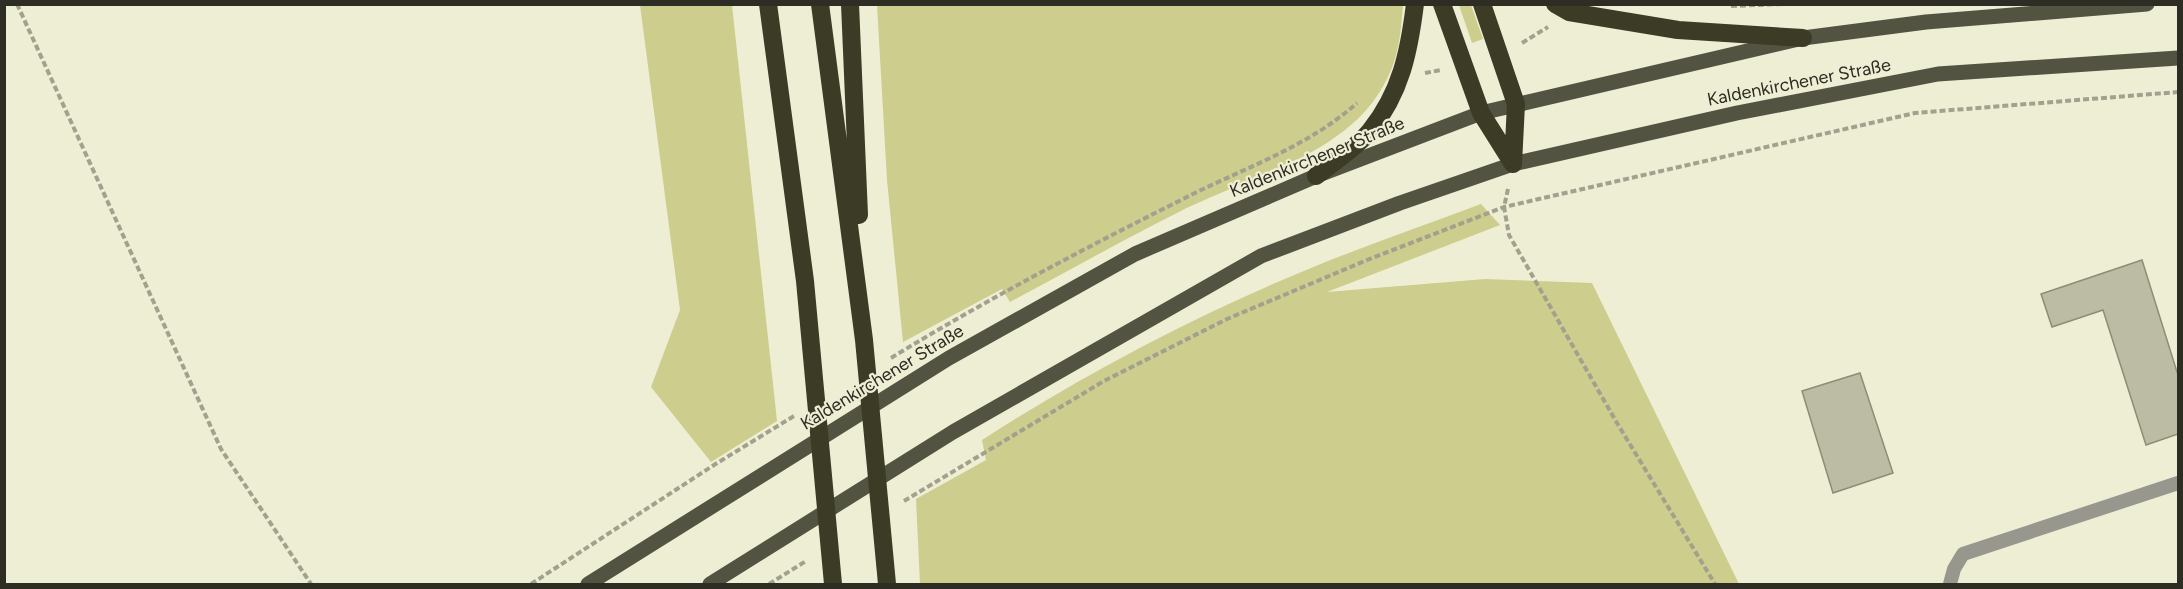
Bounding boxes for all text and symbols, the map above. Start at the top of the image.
street label: Kaldenkirchener Straße [1705,53,1893,111]
street label: Kaldenkirchener Straße [1226,112,1408,202]
street label: Kaldenkirchener Straße [796,319,968,434]

